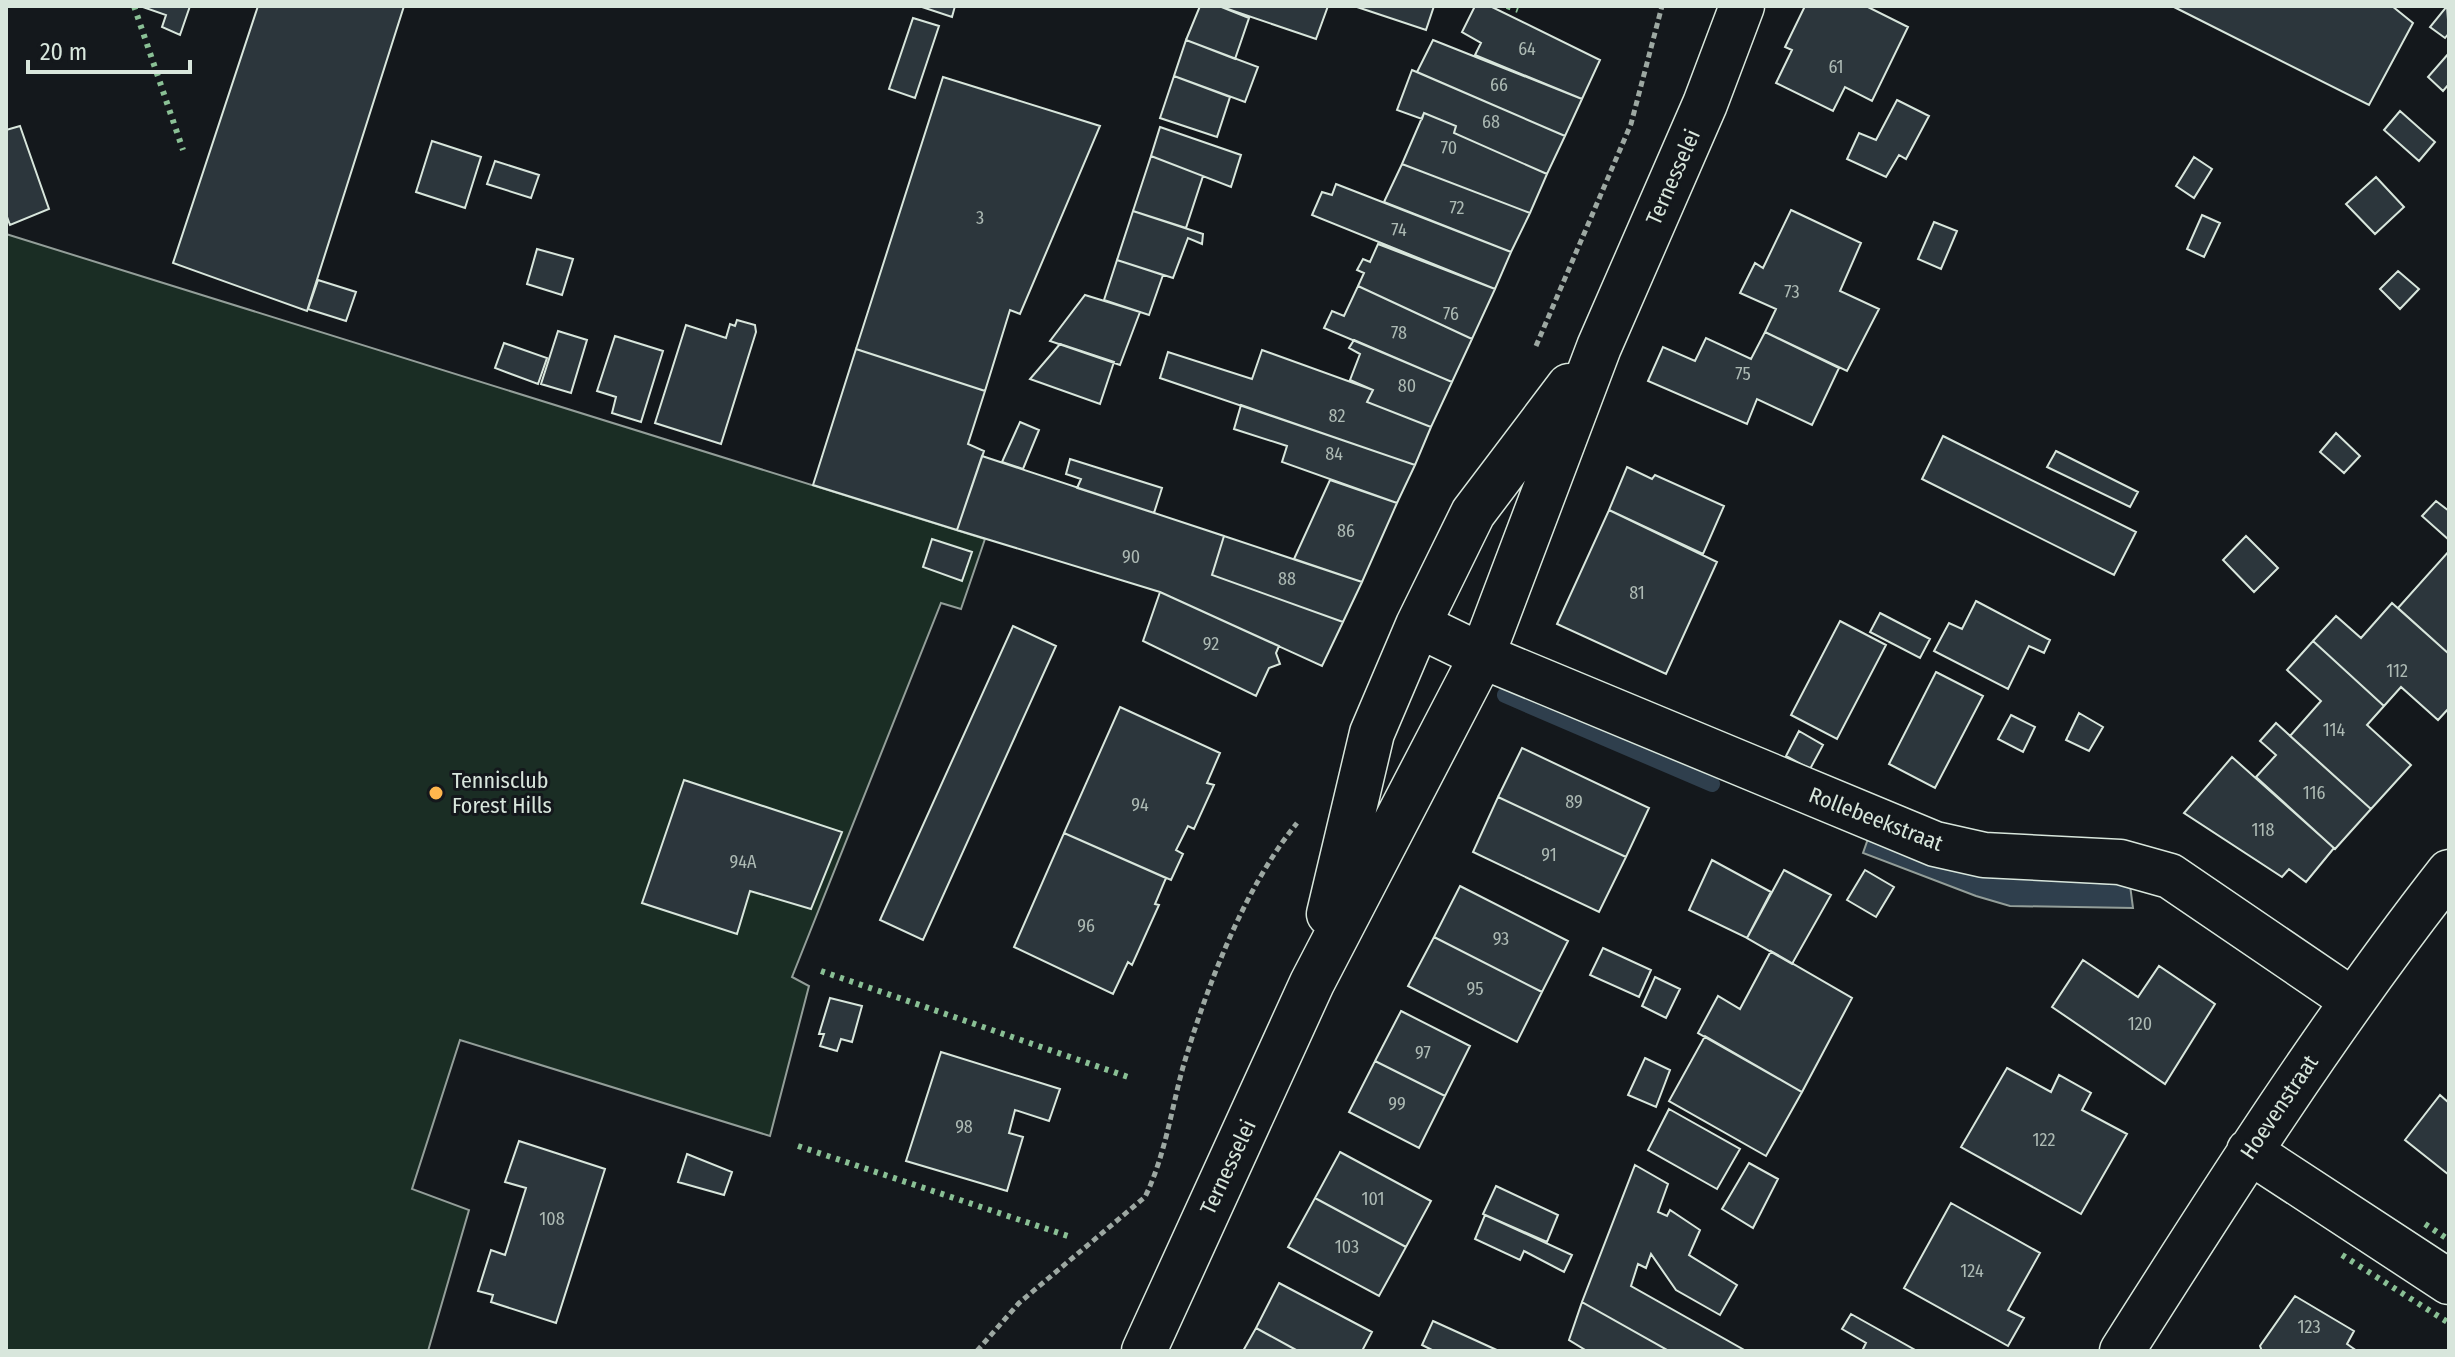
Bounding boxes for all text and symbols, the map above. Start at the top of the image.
scale bar [28,24,190,74]
text: 20 m [40,38,87,66]
house number: 64 [1518,38,1536,60]
house number: 61 [1828,56,1844,78]
house number: 66 [1490,74,1508,96]
house number: 68 [1482,111,1500,133]
street label: Ternesselei [1640,125,1706,229]
house number: 70 [1441,137,1457,159]
house number: 72 [1449,197,1465,219]
house number: 3 [976,207,984,229]
house number: 74 [1391,219,1407,241]
house number: 73 [1784,281,1800,303]
house number: 76 [1443,303,1459,325]
house number: 78 [1391,322,1407,344]
house number: 75 [1735,363,1751,385]
house number: 80 [1398,375,1416,397]
house number: 82 [1329,405,1345,427]
house number: 84 [1325,443,1343,465]
house number: 86 [1337,520,1355,542]
house number: 90 [1122,546,1140,568]
house number: 88 [1278,568,1296,590]
house number: 81 [1629,582,1645,604]
house number: 92 [1203,633,1219,655]
house number: 112 [2386,660,2408,682]
house number: 114 [2323,719,2346,741]
place label: Tennisclub Forest Hills [452,767,552,819]
street label: Rollebeekstraat [1805,781,1948,857]
house number: 116 [2303,782,2325,804]
marker: Tennisclub Forest Hills [427,784,445,802]
house number: 89 [1565,791,1583,813]
house number: 94 [1131,794,1149,816]
house number: 118 [2252,819,2274,841]
house number: 91 [1541,844,1557,866]
house number: 94A [730,851,757,873]
house number: 96 [1077,915,1095,937]
house number: 93 [1493,928,1509,950]
house number: 95 [1466,978,1484,1000]
house number: 120 [2128,1013,2152,1035]
house number: 97 [1415,1042,1431,1064]
street label: Hoevenstraat [2234,1049,2324,1164]
house number: 99 [1388,1093,1406,1115]
street label: Ternesselei [1194,1115,1262,1219]
house number: 98 [955,1116,973,1138]
house number: 122 [2033,1129,2056,1151]
house number: 101 [1362,1188,1384,1210]
house number: 108 [539,1208,565,1230]
house number: 103 [1335,1236,1359,1258]
house number: 124 [1960,1260,1984,1282]
house number: 123 [2297,1316,2321,1338]

